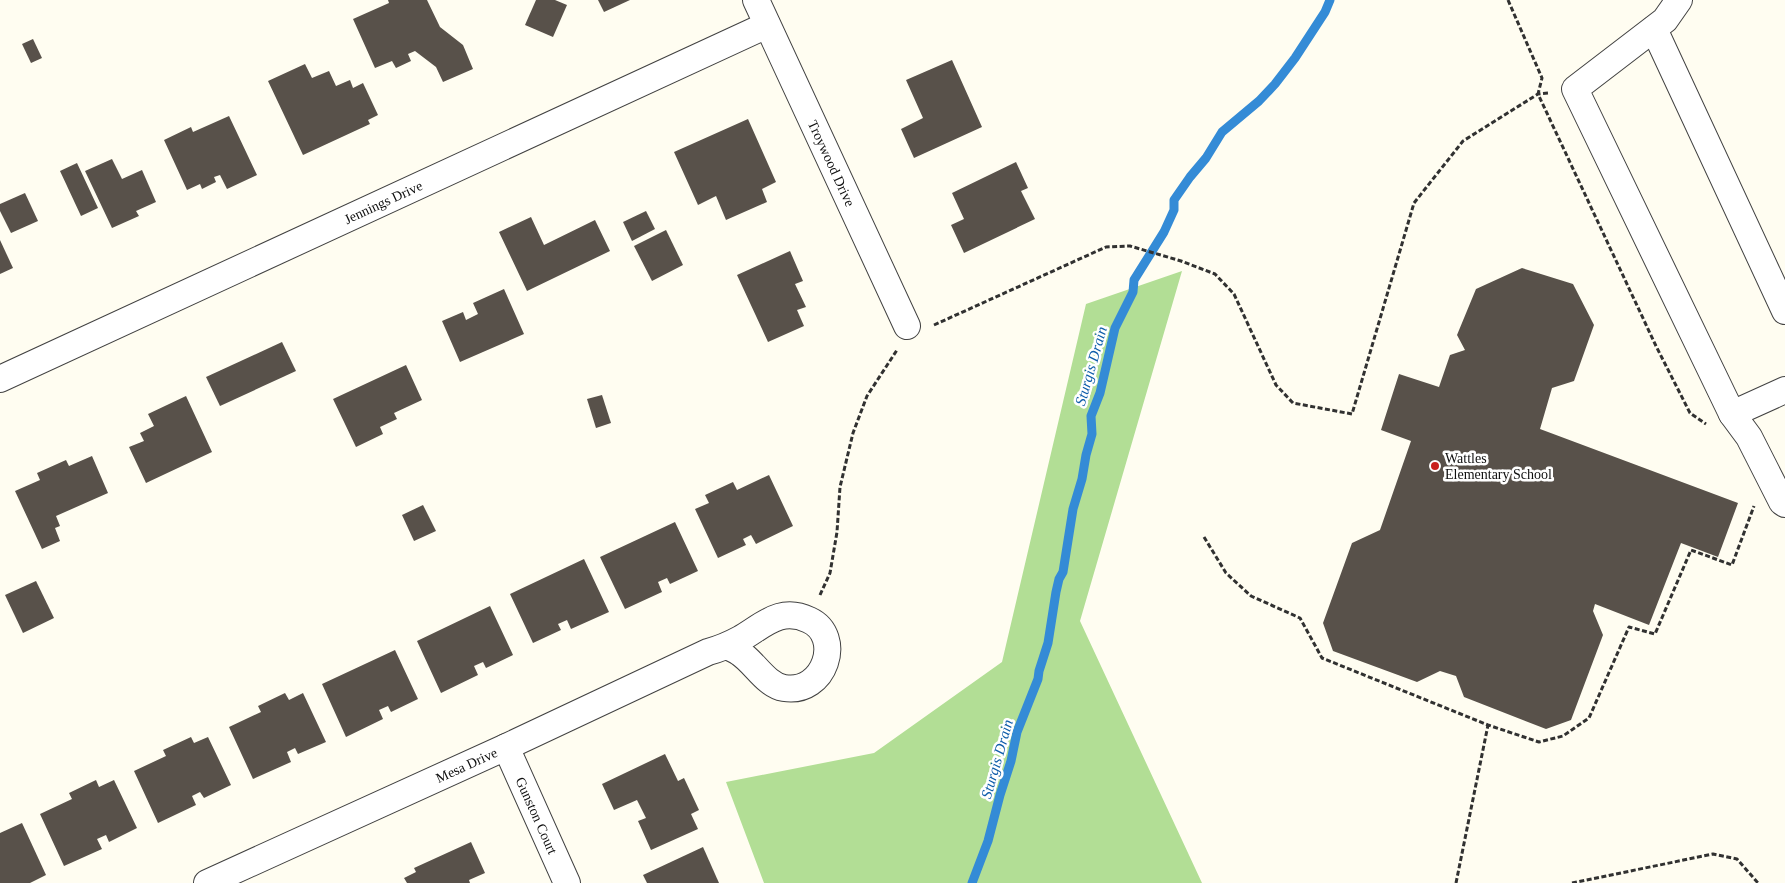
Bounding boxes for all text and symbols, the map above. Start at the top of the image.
street label: Troywood Drive [805,118,858,209]
street label: Jennings Drive [342,178,425,227]
water label: Sturgis Drain [1072,325,1110,407]
place label: Wattles Elementary School [1445,451,1552,482]
marker: Wattles Elementary School [1429,460,1441,472]
water label: Sturgis Drain [978,718,1016,800]
street label: Mesa Drive [433,745,499,785]
street label: Gunston Court [513,775,561,856]

